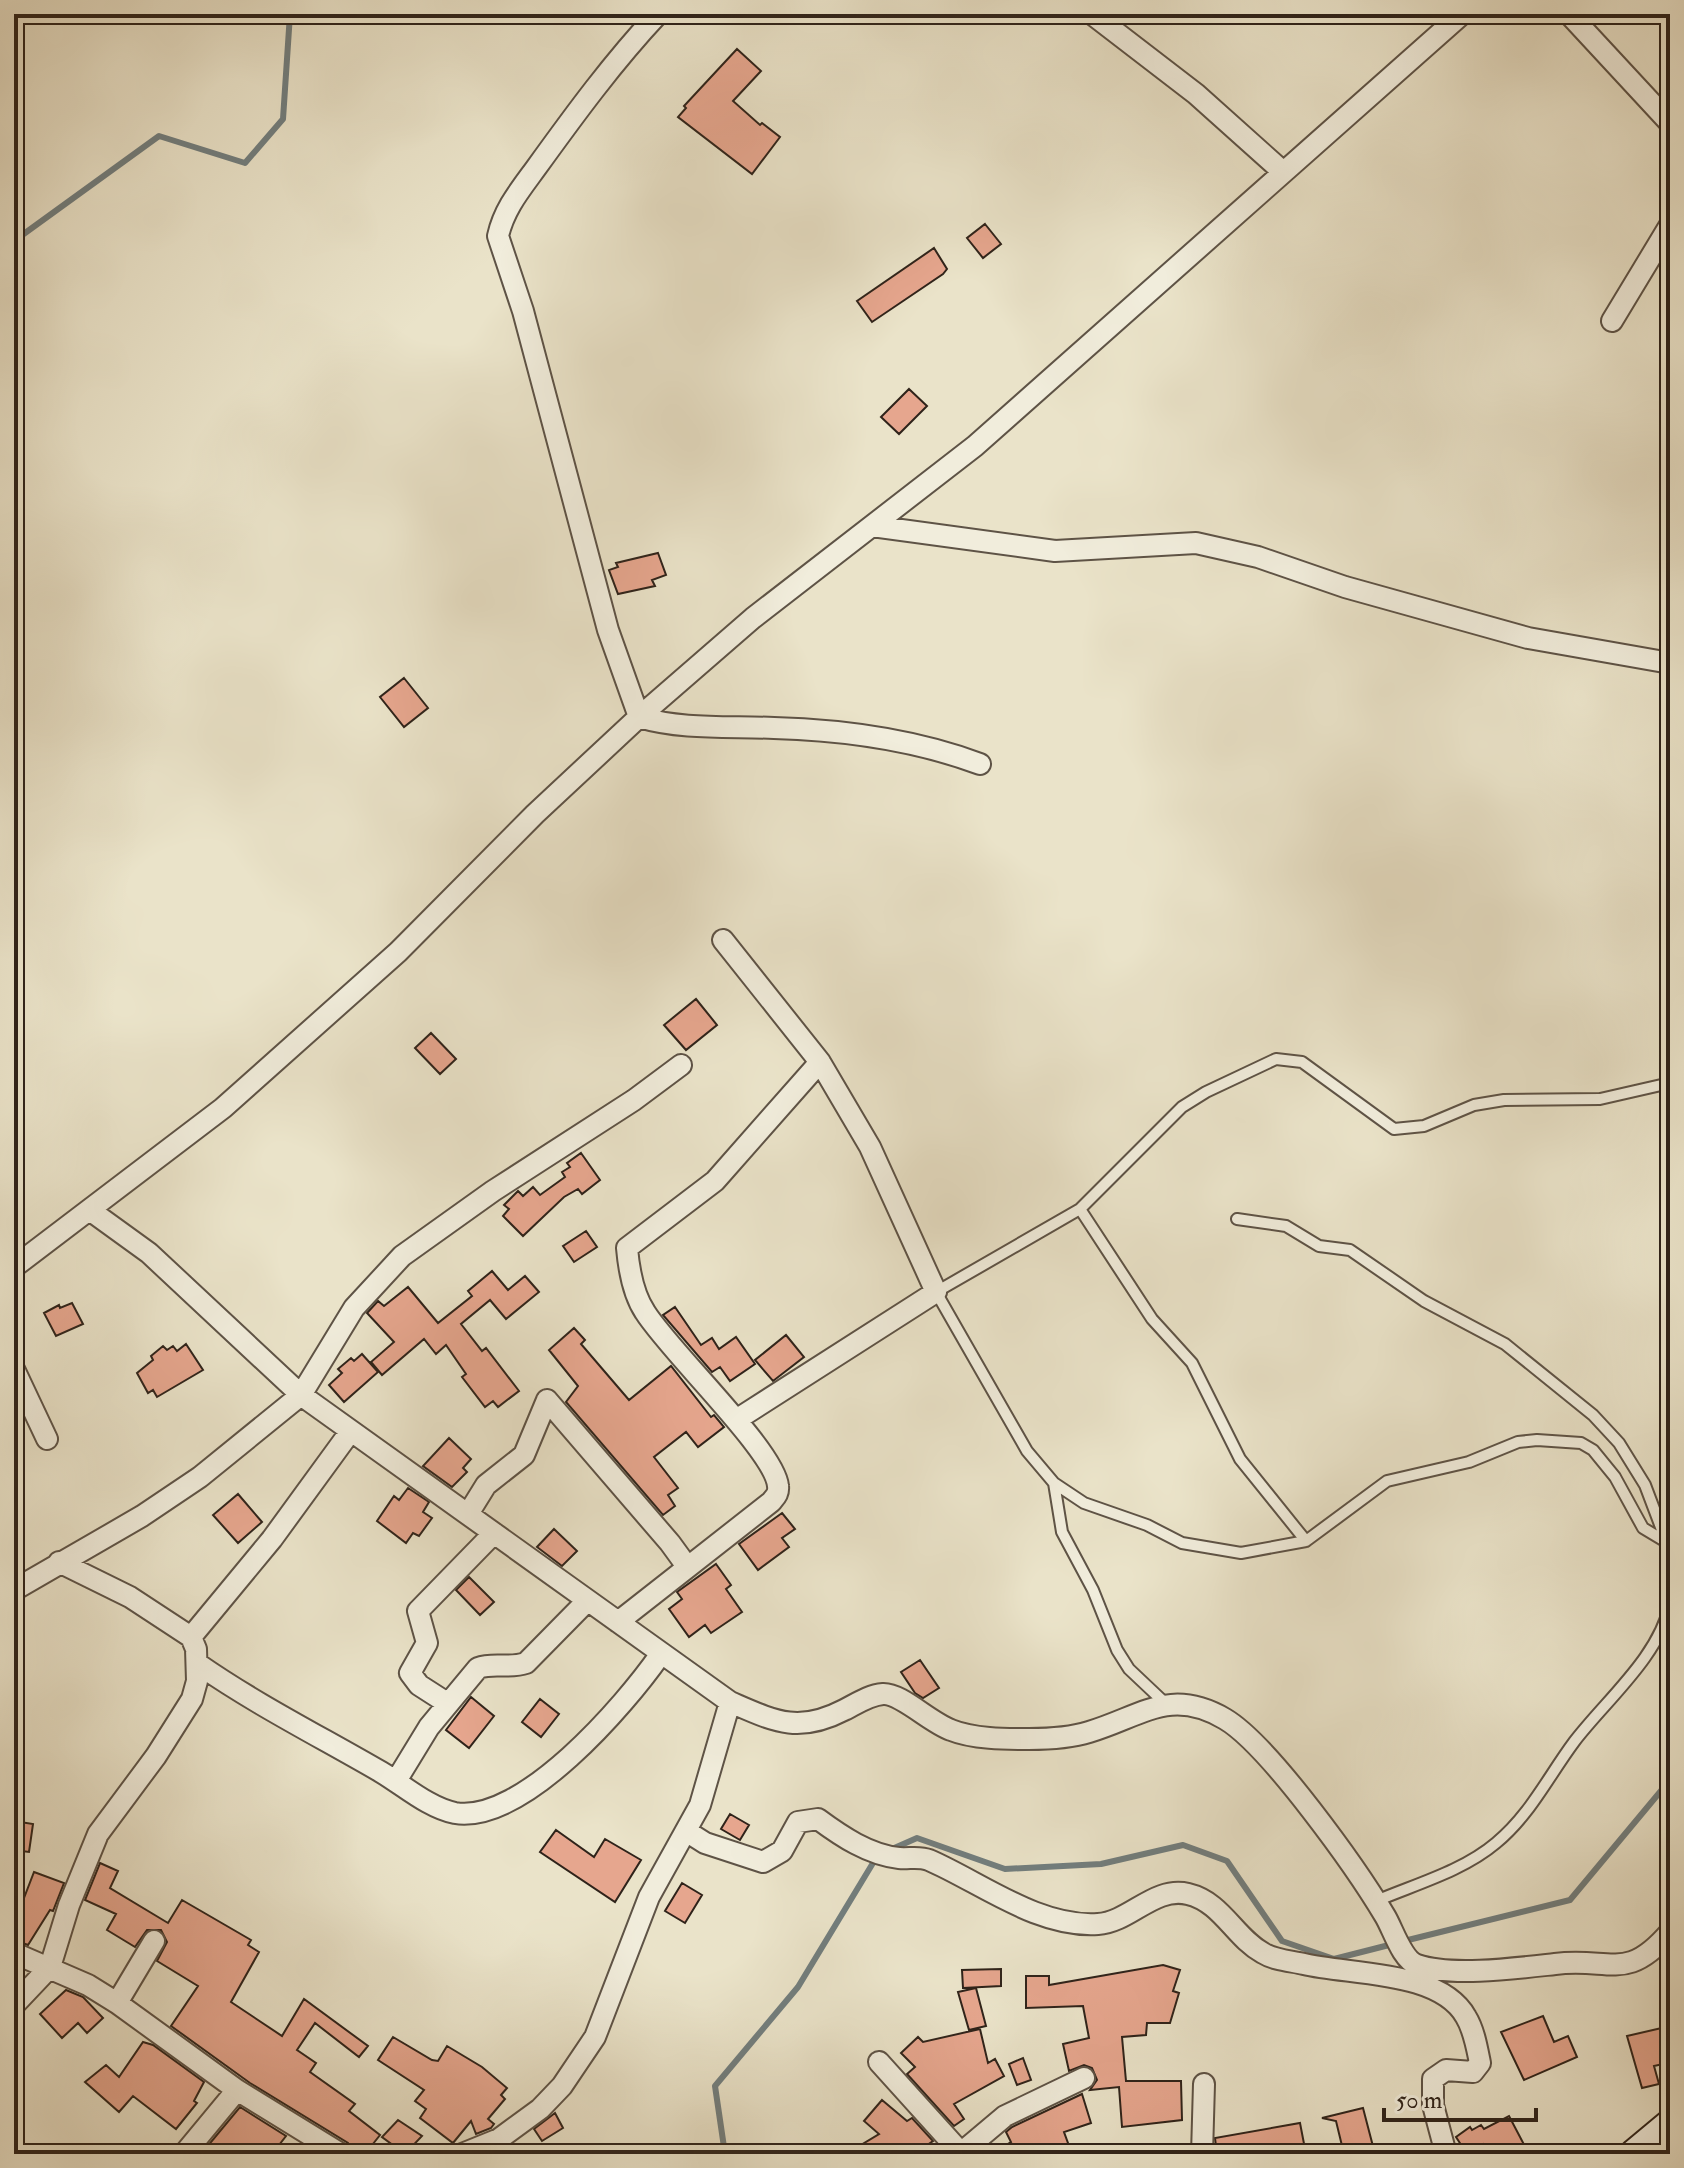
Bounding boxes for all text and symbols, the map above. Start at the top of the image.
scale bar [1384,2072,1536,2122]
text: 50 m [1396,2085,1443,2116]

